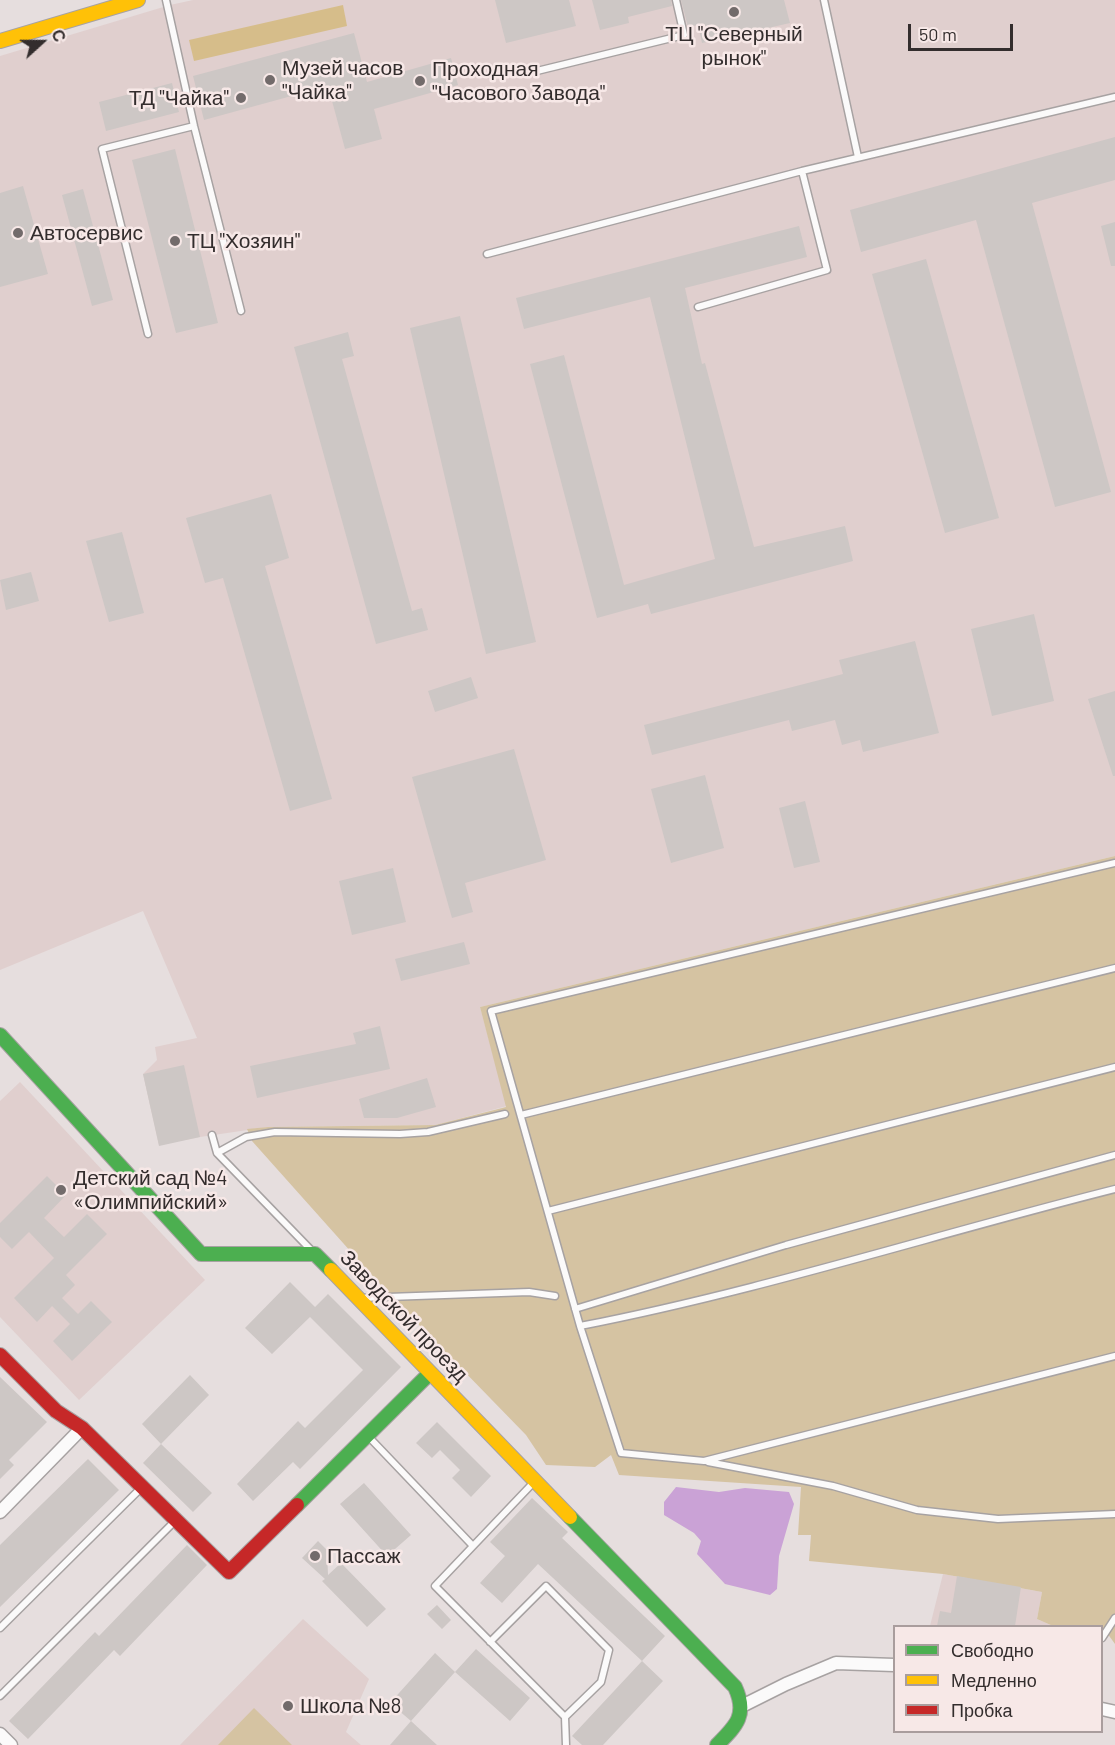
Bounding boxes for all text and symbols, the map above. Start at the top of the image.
marker: ТЦ "Северный рынок" [727,5,741,19]
north arrow [12,12,72,72]
scale bar [911,12,1016,50]
place label: ТЦ "Северный рынок" [665,21,803,71]
text: 50 m [919,23,957,45]
text: С [48,27,70,44]
place label: Музей часов "Чайка" [282,55,403,105]
place label: Проходная "Часового 3авода" [432,56,605,106]
marker: Музей часов "Чайка" [263,73,277,87]
marker: Проходная "Часового 3авода" [413,74,427,88]
place label: ТД "Чайка" [129,85,229,111]
marker: ТД "Чайка" [234,91,248,105]
place label: Автосервис [30,220,143,246]
marker: Автосервис [11,226,25,240]
place label: ТЦ "Хозяин" [187,228,300,254]
marker: ТЦ "Хозяин" [168,234,182,248]
place label: Детский сад №4 «Олимпийский» [73,1165,228,1215]
marker: Детский сад №4 «Олимпийский» [54,1183,68,1197]
street label: Заводской проезд [335,1245,473,1387]
place label: Пассаж [327,1543,400,1569]
marker: Пассаж [308,1549,322,1563]
legend [893,1625,1103,1733]
text: Свободно [951,1639,1034,1661]
text: Медленно [951,1669,1037,1691]
place label: Школа №8 [300,1693,401,1719]
marker: Школа №8 [281,1699,295,1713]
text: Пробка [951,1699,1013,1721]

